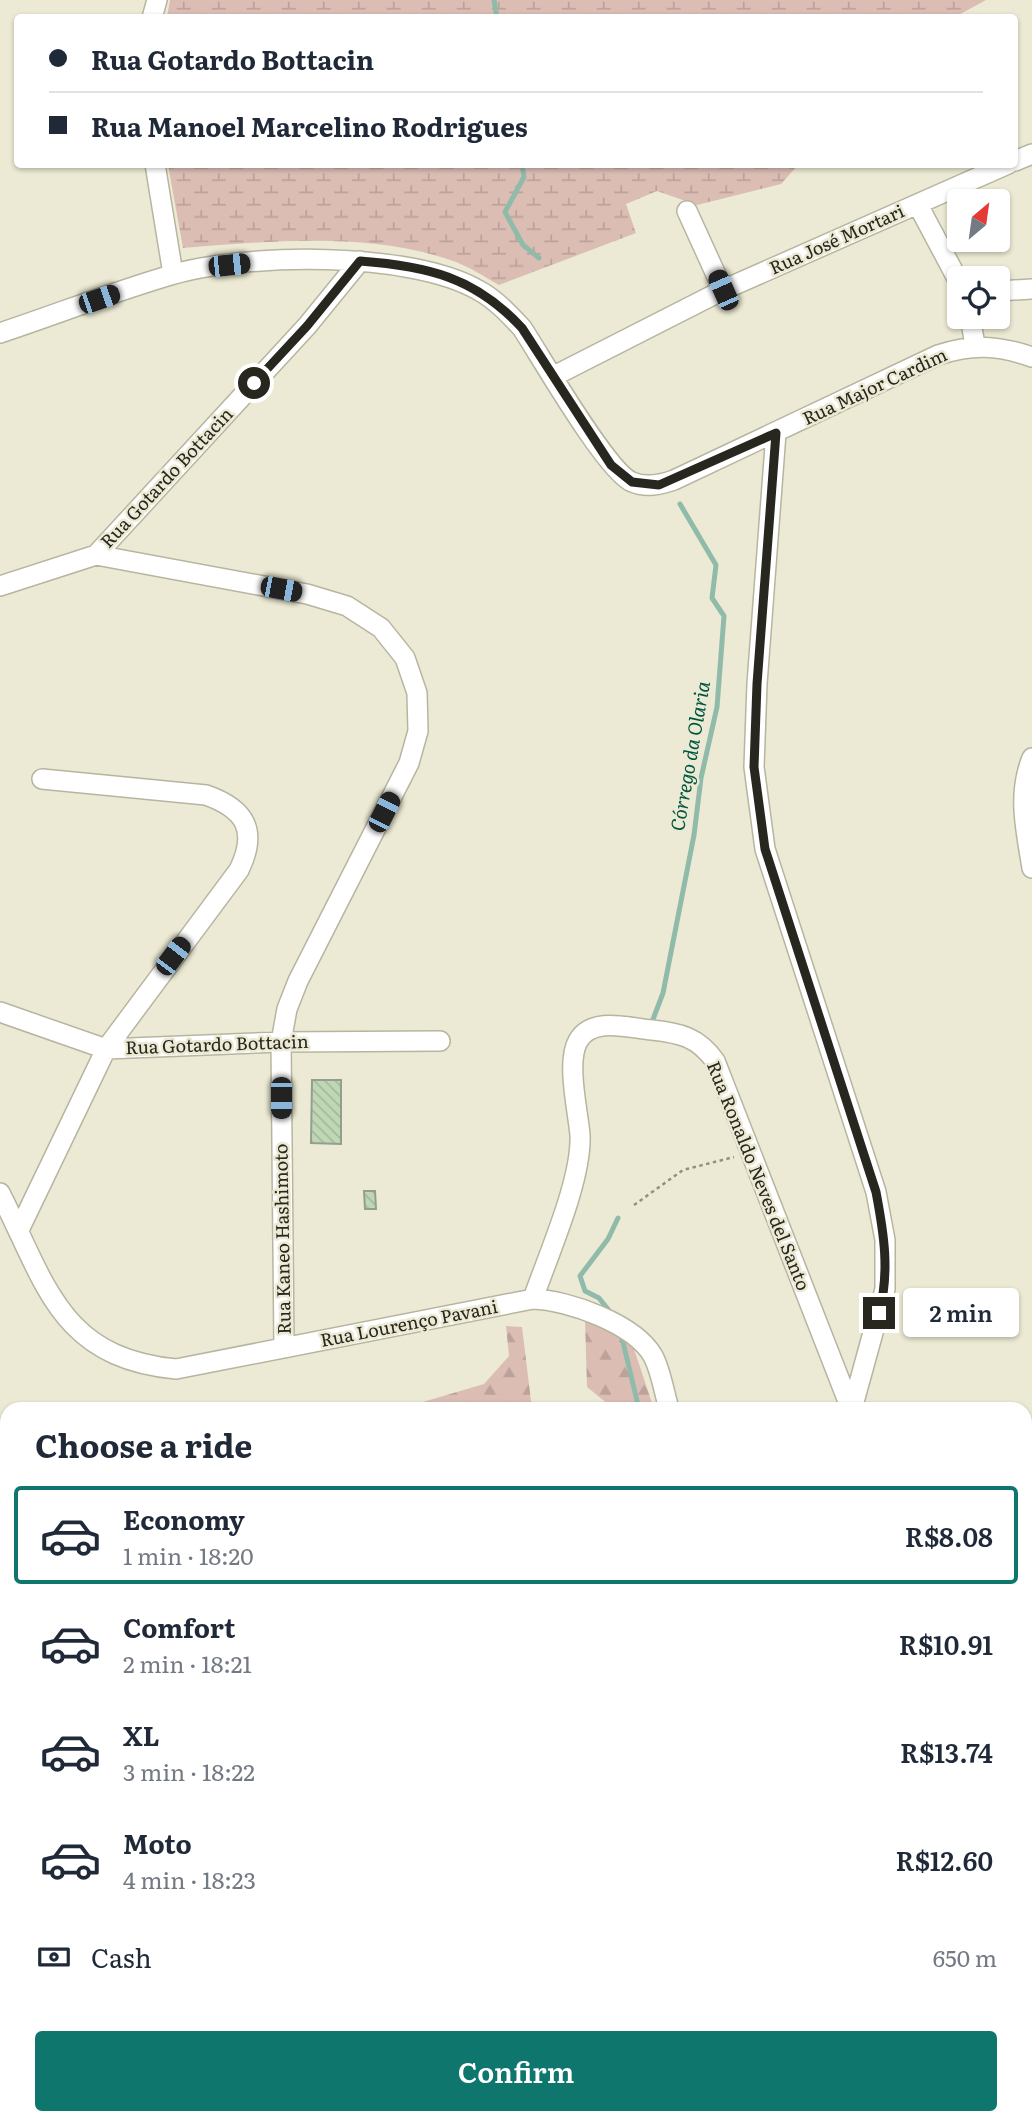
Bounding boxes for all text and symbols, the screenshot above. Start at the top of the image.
text: Rua Gotardo Bottacin [91,39,374,78]
text: Rua Manoel Marcelino Rodrigues [91,106,528,145]
north arrow [947,189,1010,252]
map controls [947,189,1010,329]
street label: Rua José Mortari [765,197,908,281]
car [208,252,251,278]
button: locate [947,266,1010,329]
car [705,267,742,313]
car [76,282,123,316]
street label: Rua Major Cardim [798,340,951,431]
route start [238,367,270,399]
street label: Rua Gotardo Bottacin [93,401,238,553]
car [259,575,304,603]
water label: Córrego da Olaria [662,679,716,833]
car [366,789,403,835]
car [152,933,195,979]
street label: Rua Gotardo Bottacin [125,1027,309,1060]
street label: Rua Ronaldo Neves del Santo [701,1057,818,1294]
car [271,1077,292,1119]
street label: Rua Kaneo Hashimoto [266,1143,297,1335]
callout: 2 min [903,1288,1019,1338]
street label: Rua Lourenço Pavani [318,1292,500,1353]
text: 2 min [929,1295,993,1329]
route end [863,1297,895,1329]
text: Choose a ride [35,1420,252,1468]
text: Economy [123,1499,245,1538]
icon: car [39,1504,102,1567]
text: R$8.08 [905,1516,993,1555]
text: 1 min · 18:20 [123,1538,253,1572]
text: Comfort [123,1607,235,1646]
icon: car [39,1612,102,1675]
text: R$10.91 [899,1624,993,1663]
text: 2 min · 18:21 [123,1646,252,1680]
text: XL [123,1715,160,1754]
icon: car [39,1720,102,1783]
text: R$13.74 [900,1732,993,1771]
text: 3 min · 18:22 [123,1754,255,1788]
text: Moto [123,1823,192,1862]
icon: car [39,1828,102,1891]
text: R$12.60 [895,1840,993,1879]
text: 4 min · 18:23 [123,1862,256,1896]
text: Cash [91,1937,152,1976]
icon: cash [35,1938,73,1976]
text: 650 m [933,1940,997,1974]
button: Confirm [35,2031,997,2111]

